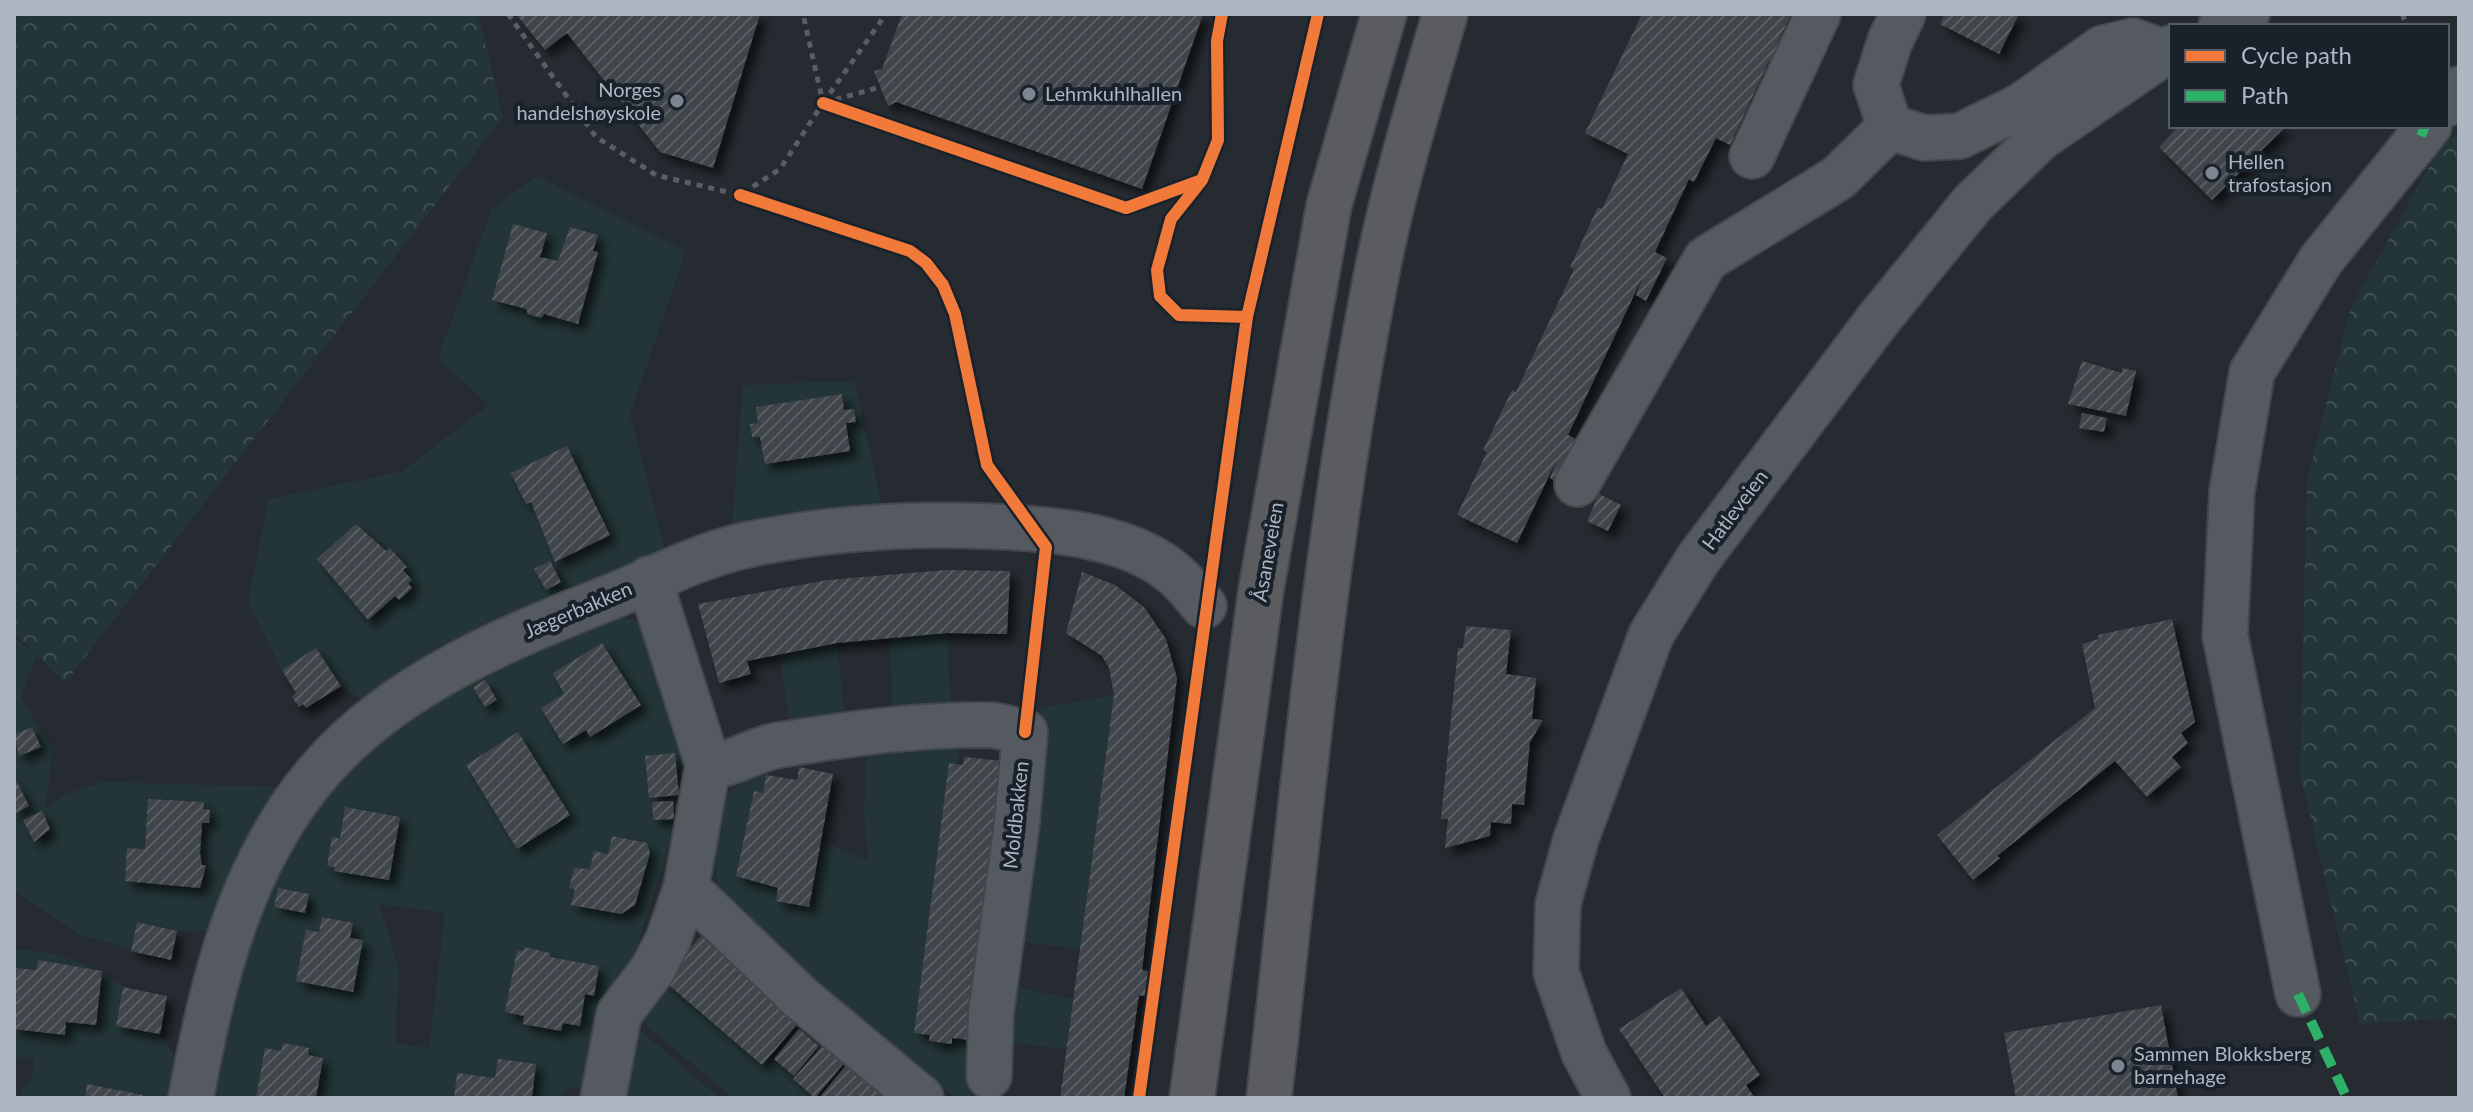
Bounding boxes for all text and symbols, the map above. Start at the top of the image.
legend [2169,24,2449,128]
text: Cycle path [2241,40,2352,69]
place label: Norges handelshøyskole [516,77,661,124]
text: Path [2241,80,2289,109]
place label: Lehmkuhlhallen [1045,81,1182,105]
marker: Lehmkuhlhallen [1020,85,1038,103]
marker: Norges handelshøyskole [668,92,686,110]
place label: Hellen trafostasjon [2228,149,2332,196]
marker: Hellen trafostasjon [2203,164,2221,182]
street label: Hatleveien [1696,465,1772,554]
street label: Åsaneveien [1246,500,1288,604]
street label: Jægerbakken [520,576,635,643]
street label: Moldbakken [997,760,1033,870]
place label: Sammen Blokksberg barnehage [2134,1041,2311,1088]
marker: Sammen Blokksberg barnehage [2109,1057,2127,1075]

